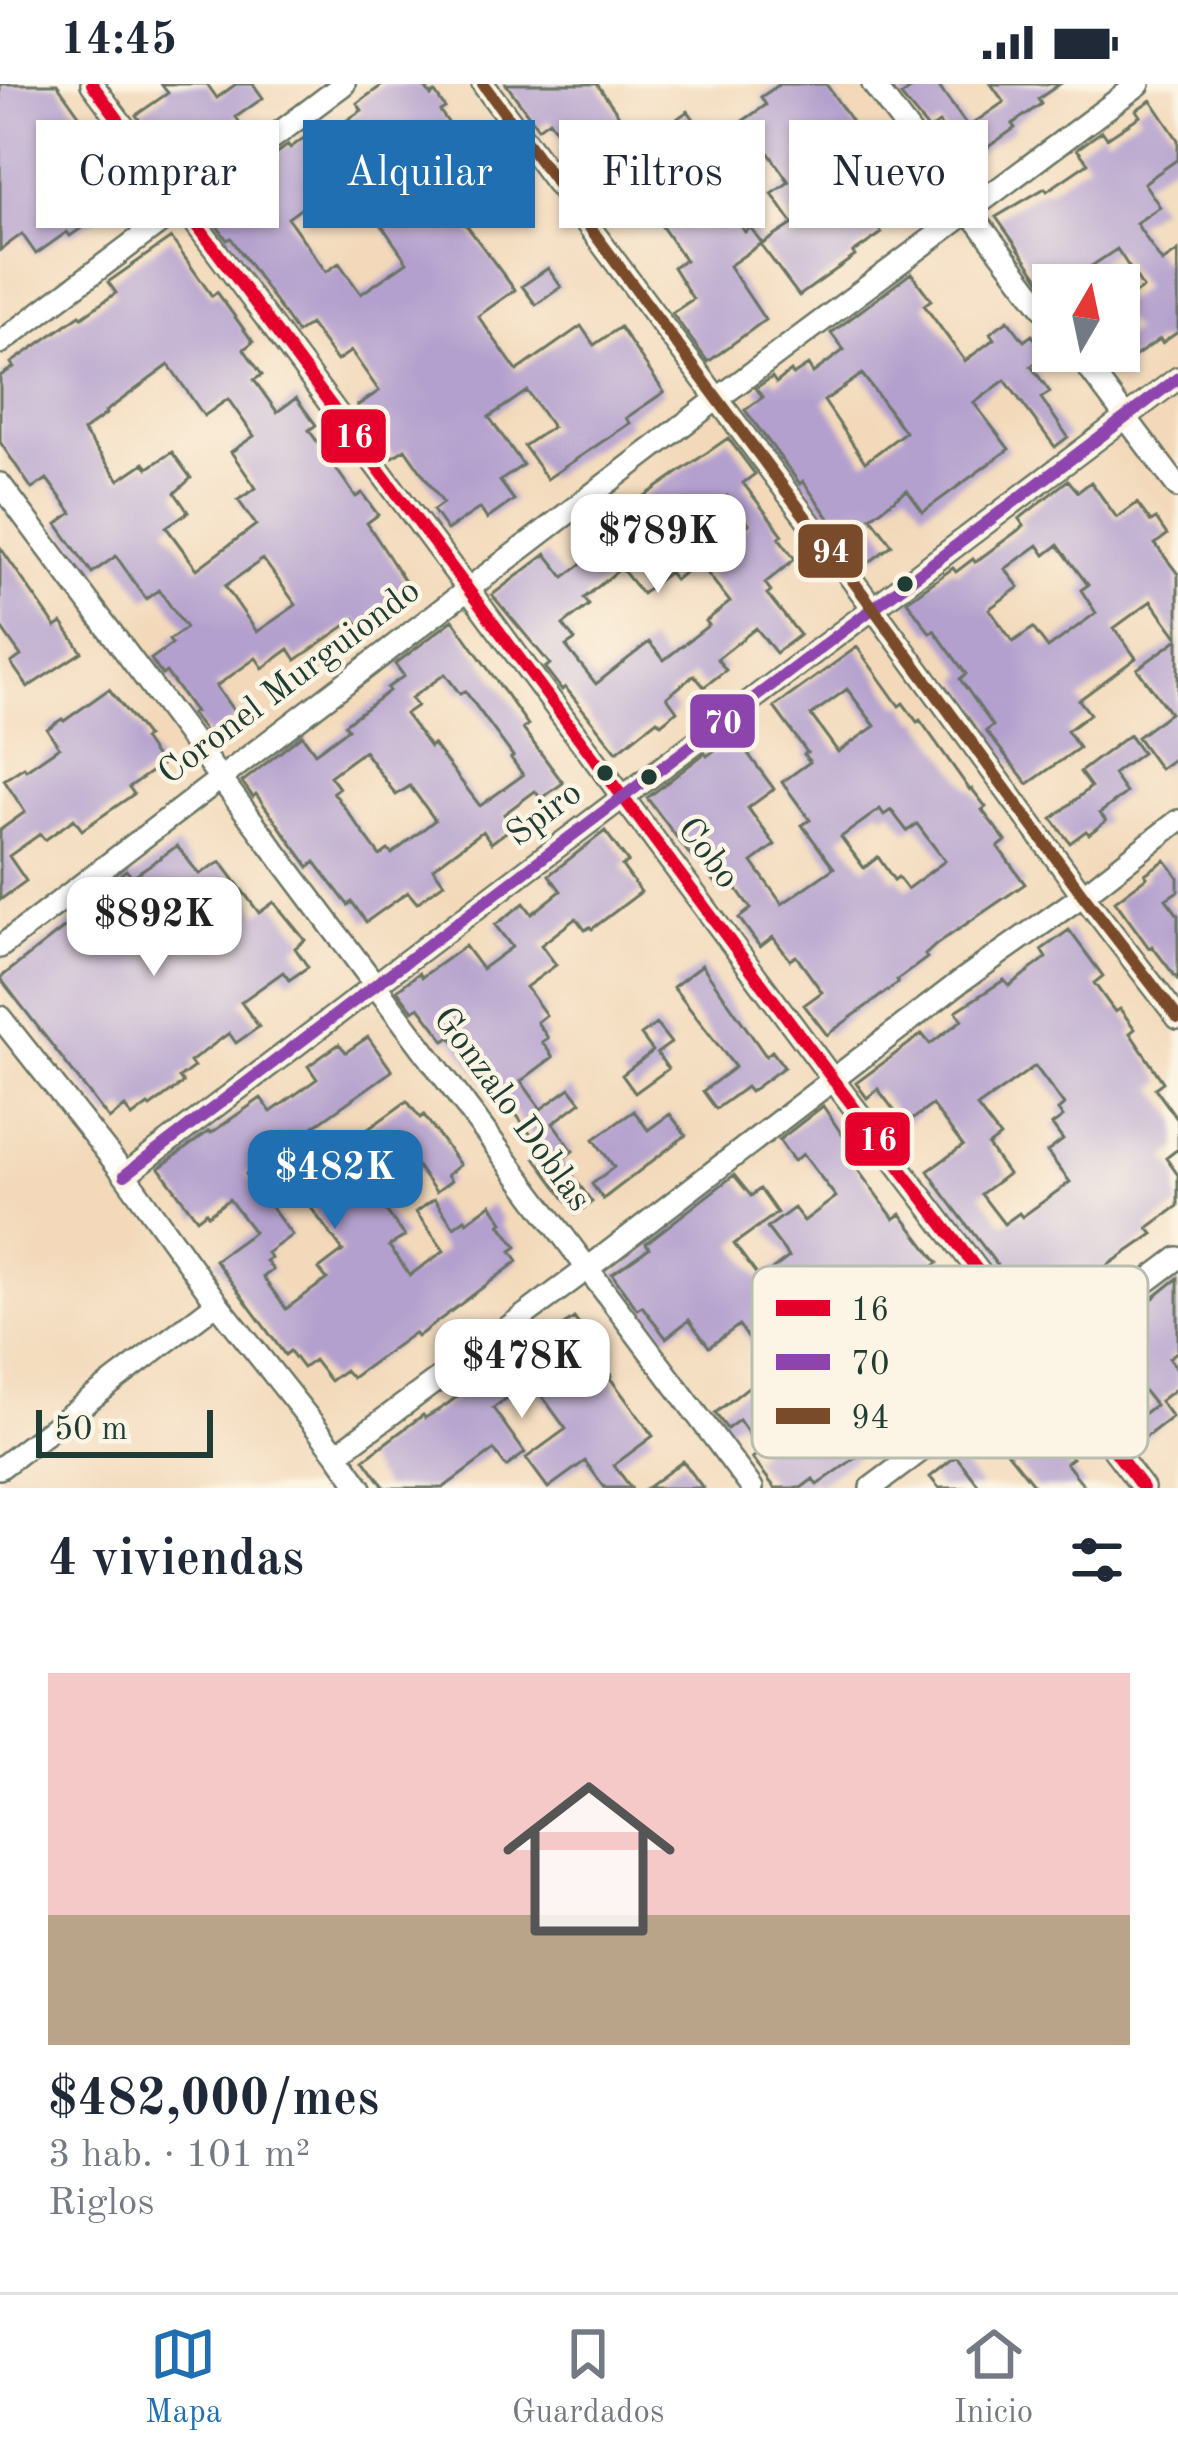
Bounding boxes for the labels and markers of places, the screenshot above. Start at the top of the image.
pin: $789K [574,494,742,596]
unlabelled marker [894,573,916,595]
unlabelled marker [594,762,616,784]
unlabelled marker [638,766,660,788]
pin: $892K [70,877,238,979]
pin: $482K [251,1130,419,1232]
pin: $478K [438,1319,606,1421]

